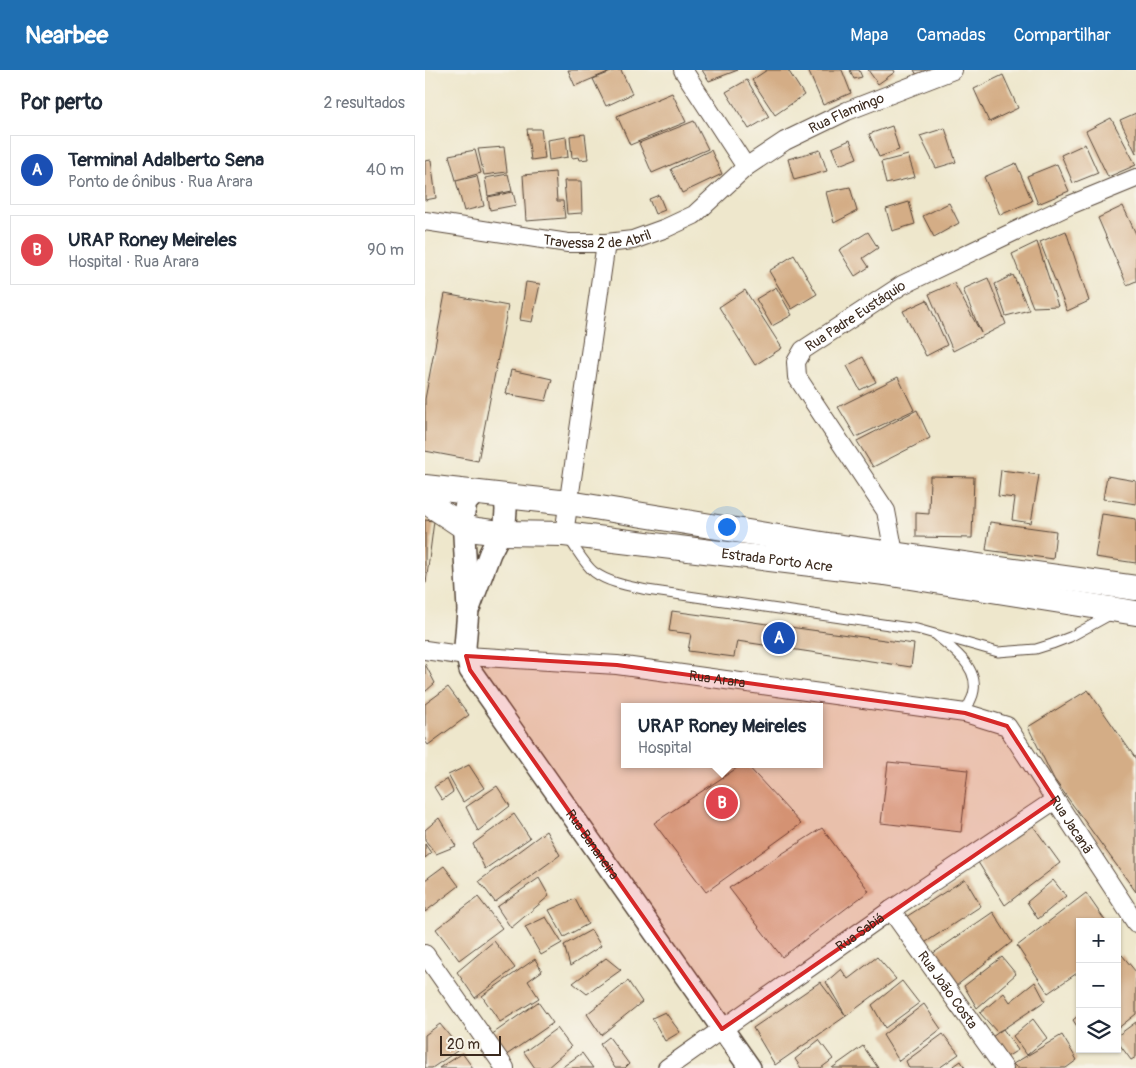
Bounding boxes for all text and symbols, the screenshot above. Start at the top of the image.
text: Nearbee [25,21,108,50]
text: Mapa [850,24,888,47]
text: Camadas [916,24,986,47]
text: Compartilhar [1014,24,1111,47]
text: Por perto [20,89,102,116]
street label: Rua Flamingo [806,89,887,137]
text: 2 resultados [323,93,405,113]
text: Terminal Adalberto Sena [68,148,264,172]
text: A [32,160,42,180]
text: 40 m [366,160,404,180]
text: Ponto de ônibus · Rua Arara [68,172,253,192]
street label: Travessa 2 de Abril [542,226,653,252]
text: URAP Roney Meireles [68,228,236,252]
text: B [32,240,42,260]
text: 90 m [367,240,404,260]
text: Hospital · Rua Arara [68,252,199,272]
street label: Rua Padre Eustáquio [802,276,909,355]
your location [714,514,740,540]
street label: Estrada Porto Acre [721,545,833,575]
pin: A [763,619,795,657]
street label: Rua Arara [688,667,747,691]
popup [621,703,823,768]
text: URAP Roney Meireles [638,714,806,738]
text: Hospital [638,738,692,758]
pin: B [706,784,738,822]
street label: Rua Jacanã [1046,792,1097,857]
street label: Rua Bananeira [562,806,623,883]
street label: Rua Sabiá [832,909,887,955]
map controls [1076,918,1121,1053]
button: + [1076,918,1121,963]
street label: Rua João Costa [915,948,982,1032]
button: − [1076,963,1121,1008]
button: layers [1076,1008,1121,1053]
scale bar [440,1033,501,1056]
text: 20 m [447,1036,480,1053]

